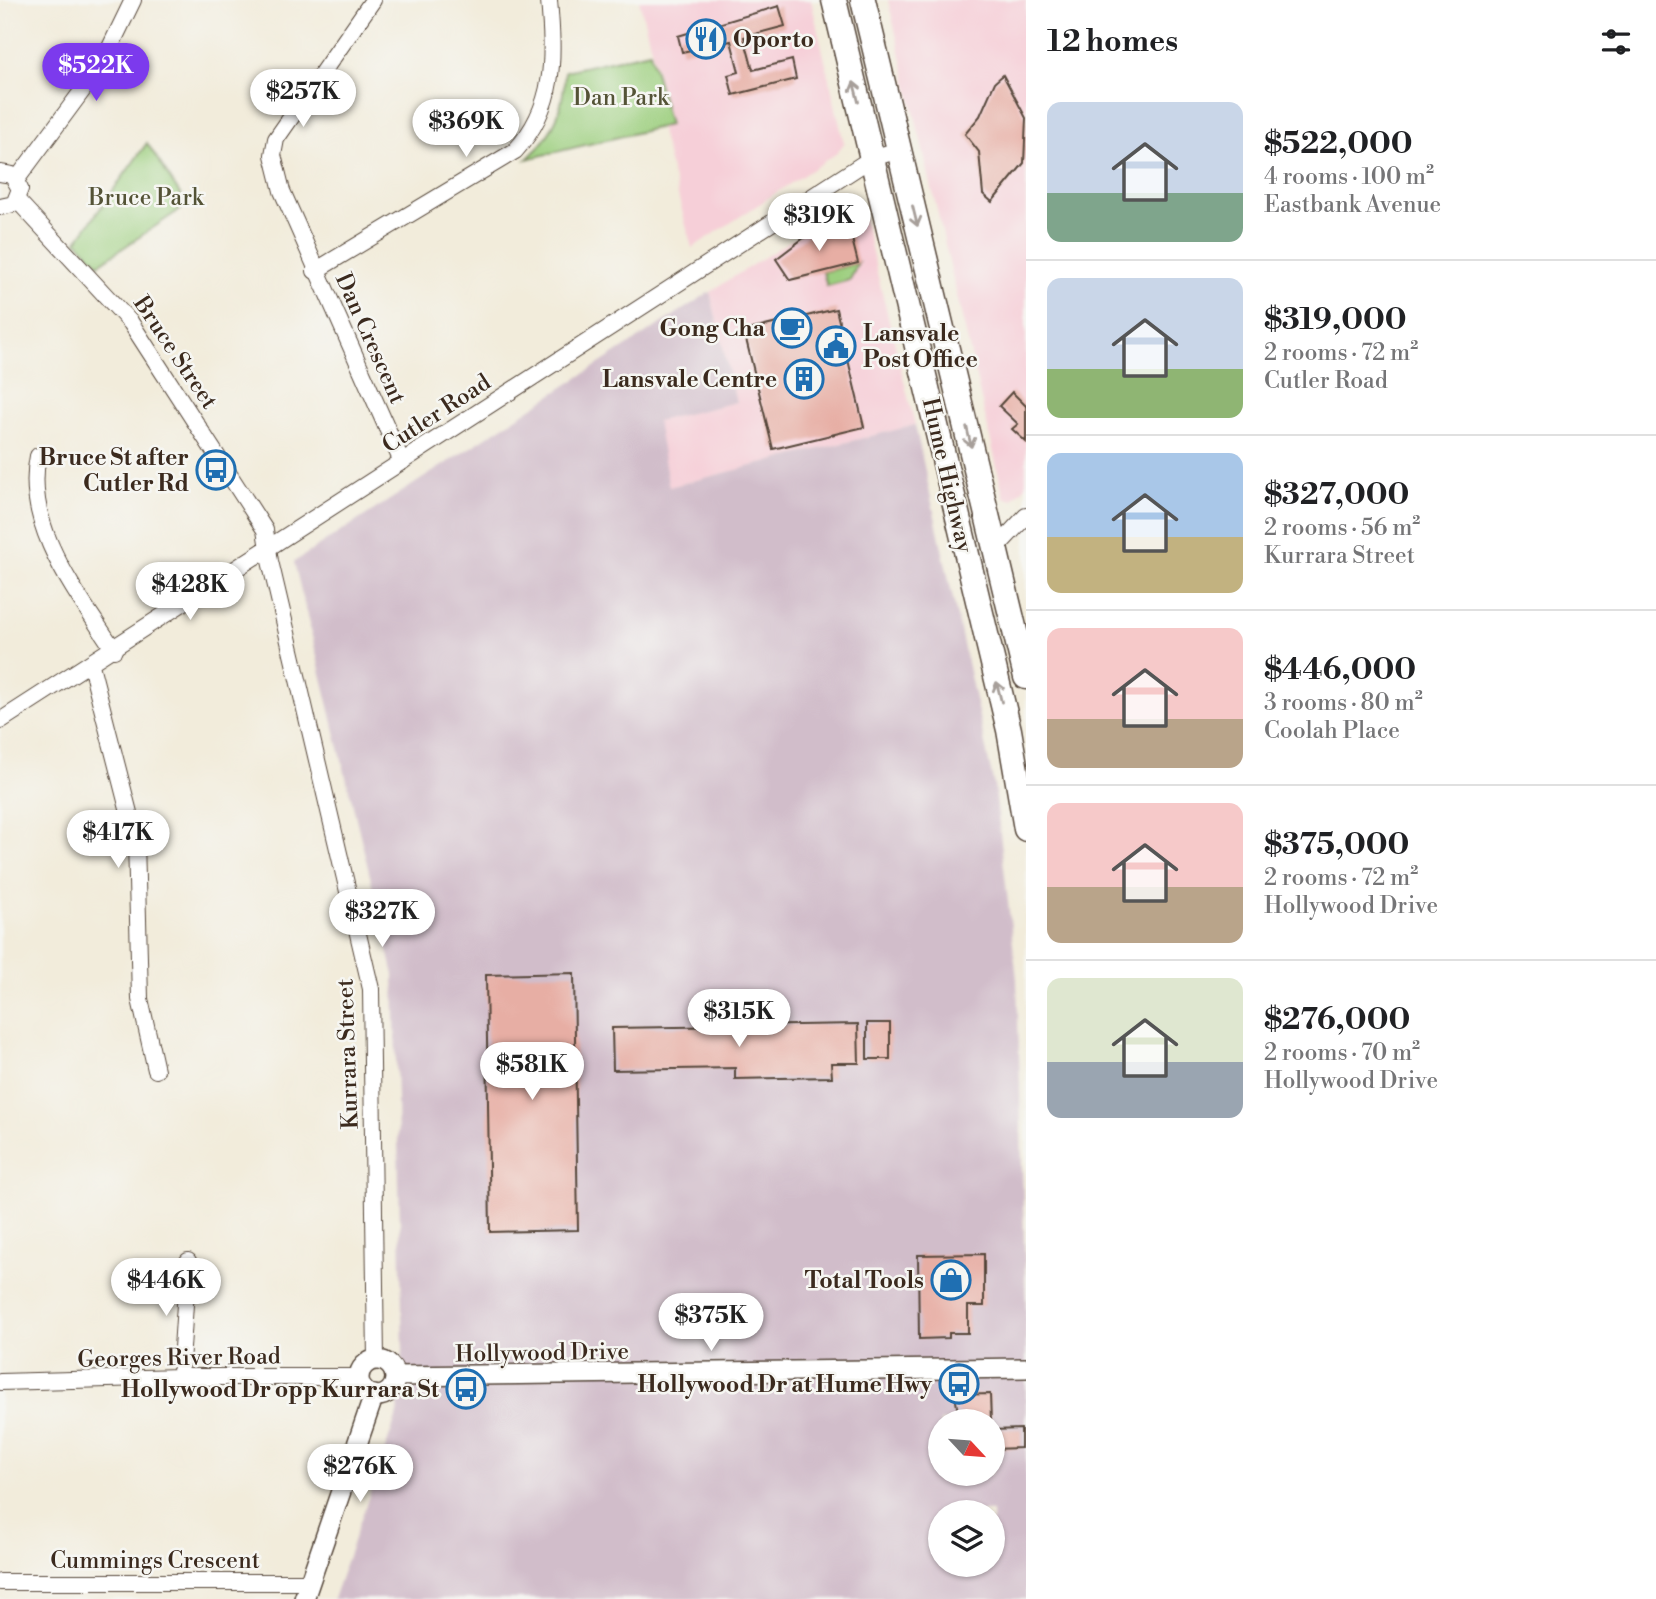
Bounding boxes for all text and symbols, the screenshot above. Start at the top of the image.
restaurant icon: Oporto [685,18,727,60]
text: 12 homes [1047,23,1178,61]
icon: filters [1597,23,1635,61]
place label: Oporto [733,26,814,54]
pin: $522K [47,43,145,103]
text: $522K [58,52,134,80]
pin: $257K [254,69,352,129]
text: $257K [266,78,340,106]
one-way arrow [849,81,862,104]
park label: Dan Park [573,84,670,112]
pin: $369K [417,100,515,159]
text: $369K [428,108,504,136]
text: $522,000 [1264,125,1413,163]
icon: home [1103,130,1187,214]
text: 4 rooms · 100 m² [1264,163,1434,191]
park label: Bruce Park [87,184,205,212]
text: Eastbank Avenue [1264,191,1441,219]
pin: $319K [770,194,868,253]
text: $319K [784,202,854,230]
one-way arrow [909,204,923,227]
street label: Dan Crescent [329,269,411,408]
street label: Bruce Street [127,290,223,414]
text: $319,000 [1264,301,1407,339]
icon: home [1103,306,1187,390]
cafe icon: Gong Cha [771,307,813,349]
place label: Gong Cha [659,315,766,343]
place label: Lansvale Post Office [863,320,978,374]
public building icon: Lansvale Post Office [815,325,857,367]
text: 2 rooms · 72 m² [1264,339,1418,367]
building icon: Lansvale Centre [783,358,825,400]
place label: Lansvale Centre [602,366,777,394]
text: Cutler Road [1264,367,1388,395]
street label: Cutler Road [377,368,496,459]
street label: Hume Highway [916,395,979,556]
one-way arrow [963,426,976,448]
place label: Bruce St after Cutler Rd [39,444,189,498]
bus stop icon: Bruce St after Cutler Rd [195,449,237,491]
text: $327,000 [1264,476,1409,514]
icon: home [1103,481,1187,565]
text: 2 rooms · 56 m² [1264,514,1420,542]
text: Kurrara Street [1264,542,1415,570]
pin: $428K [141,562,239,622]
text: $428K [152,571,228,599]
text: $446,000 [1264,651,1416,689]
icon: home [1103,656,1187,740]
one-way arrow [992,681,1006,704]
text: 3 rooms · 80 m² [1264,689,1423,717]
text: Coolah Place [1264,717,1400,745]
pin: $417K [69,810,167,870]
text: $417K [83,819,153,847]
text: $375,000 [1264,826,1409,864]
icon: home [1103,831,1187,915]
text: 2 rooms · 72 m² [1264,864,1418,892]
pin: $327K [333,890,431,949]
text: Hollywood Drive [1264,892,1438,920]
text: $327K [345,898,419,926]
street label: Kurrara Street [331,978,365,1130]
pin: $315K [690,990,788,1049]
text: $315K [704,998,774,1026]
text: $276,000 [1264,1001,1410,1039]
icon: home [1103,1006,1187,1090]
text: 2 rooms · 70 m² [1264,1039,1420,1067]
pin: $581K [483,1042,581,1102]
text: $581K [496,1051,568,1079]
text: Hollywood Drive [1264,1067,1438,1095]
pin: $446K [117,1258,215,1318]
shop icon: Total Tools [930,1259,972,1301]
text: $446K [127,1267,205,1295]
place label: Total Tools [805,1267,924,1295]
pin: $375K [662,1294,760,1353]
text: $375K [675,1302,747,1330]
street label: Hollywood Drive [455,1337,629,1369]
street label: Georges River Road [77,1342,281,1374]
bus stop icon: Hollywood Dr at Hume Hwy [938,1363,980,1405]
bus stop icon: Hollywood Dr opp Kurrara St [445,1368,487,1410]
place label: Hollywood Dr at Hume Hwy [638,1371,932,1399]
place label: Hollywood Dr opp Kurrara St [121,1376,440,1404]
north arrow [928,1409,1004,1486]
map controls [928,1409,1005,1577]
pin: $276K [311,1444,409,1504]
text: $276K [323,1453,397,1481]
button: layers [928,1500,1005,1577]
street label: Cummings Crescent [50,1547,260,1575]

